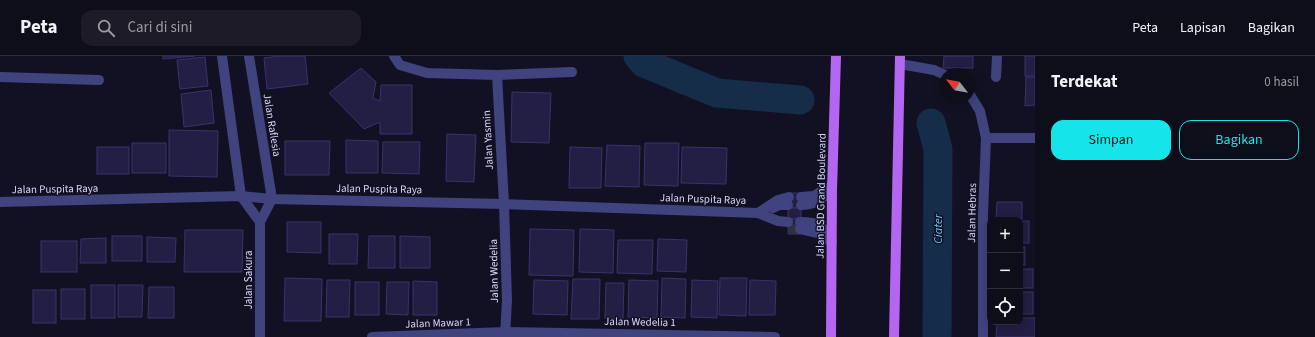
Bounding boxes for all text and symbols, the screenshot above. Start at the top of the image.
search box [81,10,361,46]
text: Peta [20,14,57,41]
icon: search [95,17,117,39]
text: Cari di sini [127,17,192,38]
text: Peta [1132,18,1158,38]
text: Lapisan [1180,18,1226,38]
text: Bagikan [1248,18,1295,38]
north arrow [939,68,975,104]
text: Terdekat [1051,70,1117,94]
text: 0 hasil [1264,73,1299,91]
street label: Jalan Raflesia [260,92,284,158]
street label: Jalan Yasmin [479,110,497,170]
button: Simpan [1051,120,1171,160]
button: Bagikan [1179,120,1299,160]
street label: Jalan BSD Grand Boulevard [812,133,830,259]
street label: Jalan Puspita Raya [12,181,98,197]
street label: Jalan Puspita Raya [336,181,422,197]
street label: Jalan Hebras [964,183,980,243]
street label: Jalan Puspita Raya [660,190,746,208]
water label: Ciater [930,213,947,244]
map controls [987,217,1023,325]
button: + [987,217,1023,253]
street label: Jalan Wedelia [486,239,502,303]
street label: Jalan Sakura [241,250,256,310]
button: − [987,253,1023,289]
button: locate [987,289,1023,325]
street label: Jalan Mawar 1 [405,314,471,332]
street label: Jalan Wedelia 1 [604,314,676,330]

